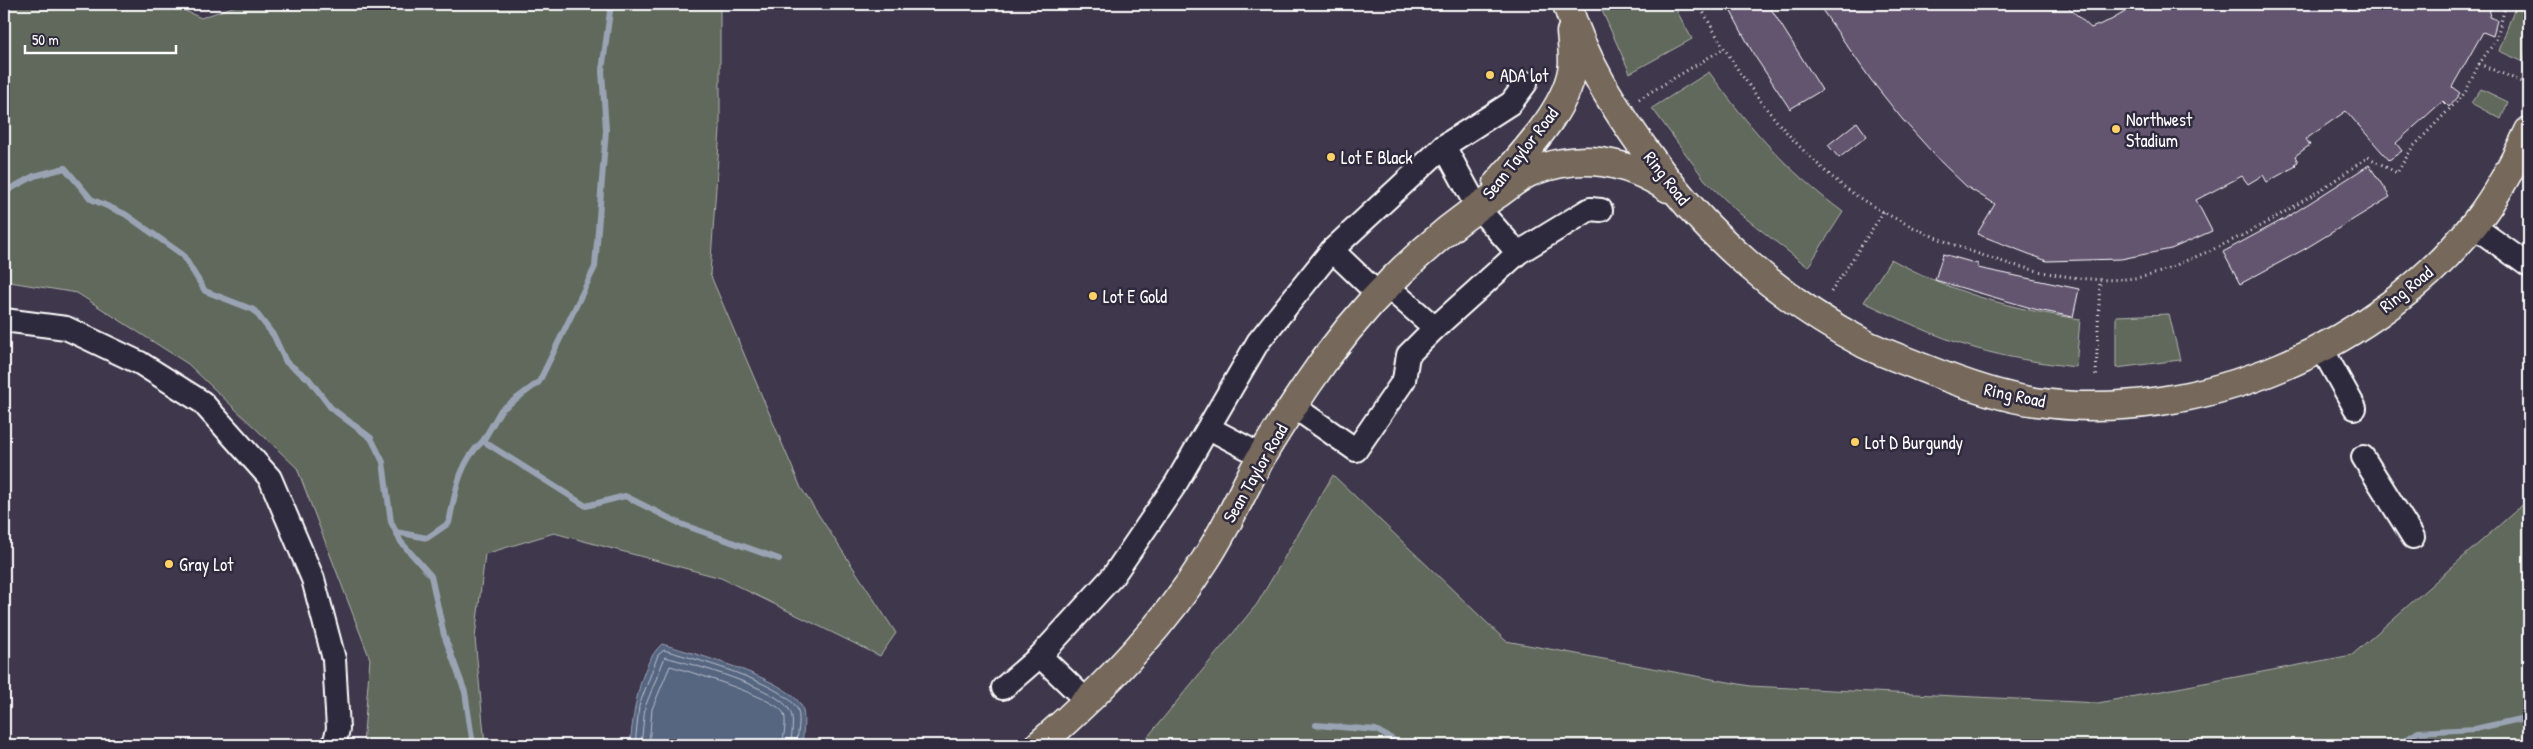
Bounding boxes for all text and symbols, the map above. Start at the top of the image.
scale bar [25,22,176,54]
text: 50 m [32,29,59,50]
place label: ADA lot [1500,63,1549,88]
marker: ADA lot [1484,69,1496,81]
street label: Sean Taylor Road [1476,102,1564,204]
place label: Northwest Stadium [2126,107,2193,153]
marker: Northwest Stadium [2110,123,2122,135]
place label: Lot E Black [1341,145,1413,170]
street label: Ring Road [1638,146,1696,210]
marker: Lot E Black [1325,151,1337,163]
street label: Ring Road [2374,260,2438,318]
place label: Lot E Gold [1103,284,1167,309]
marker: Lot E Gold [1087,290,1099,302]
street label: Ring Road [1982,376,2048,414]
street label: Sean Taylor Road [1217,419,1293,527]
place label: Lot D Burgundy [1865,430,1964,455]
marker: Lot D Burgundy [1849,436,1861,448]
place label: Gray Lot [179,552,234,577]
marker: Gray Lot [163,558,175,570]

